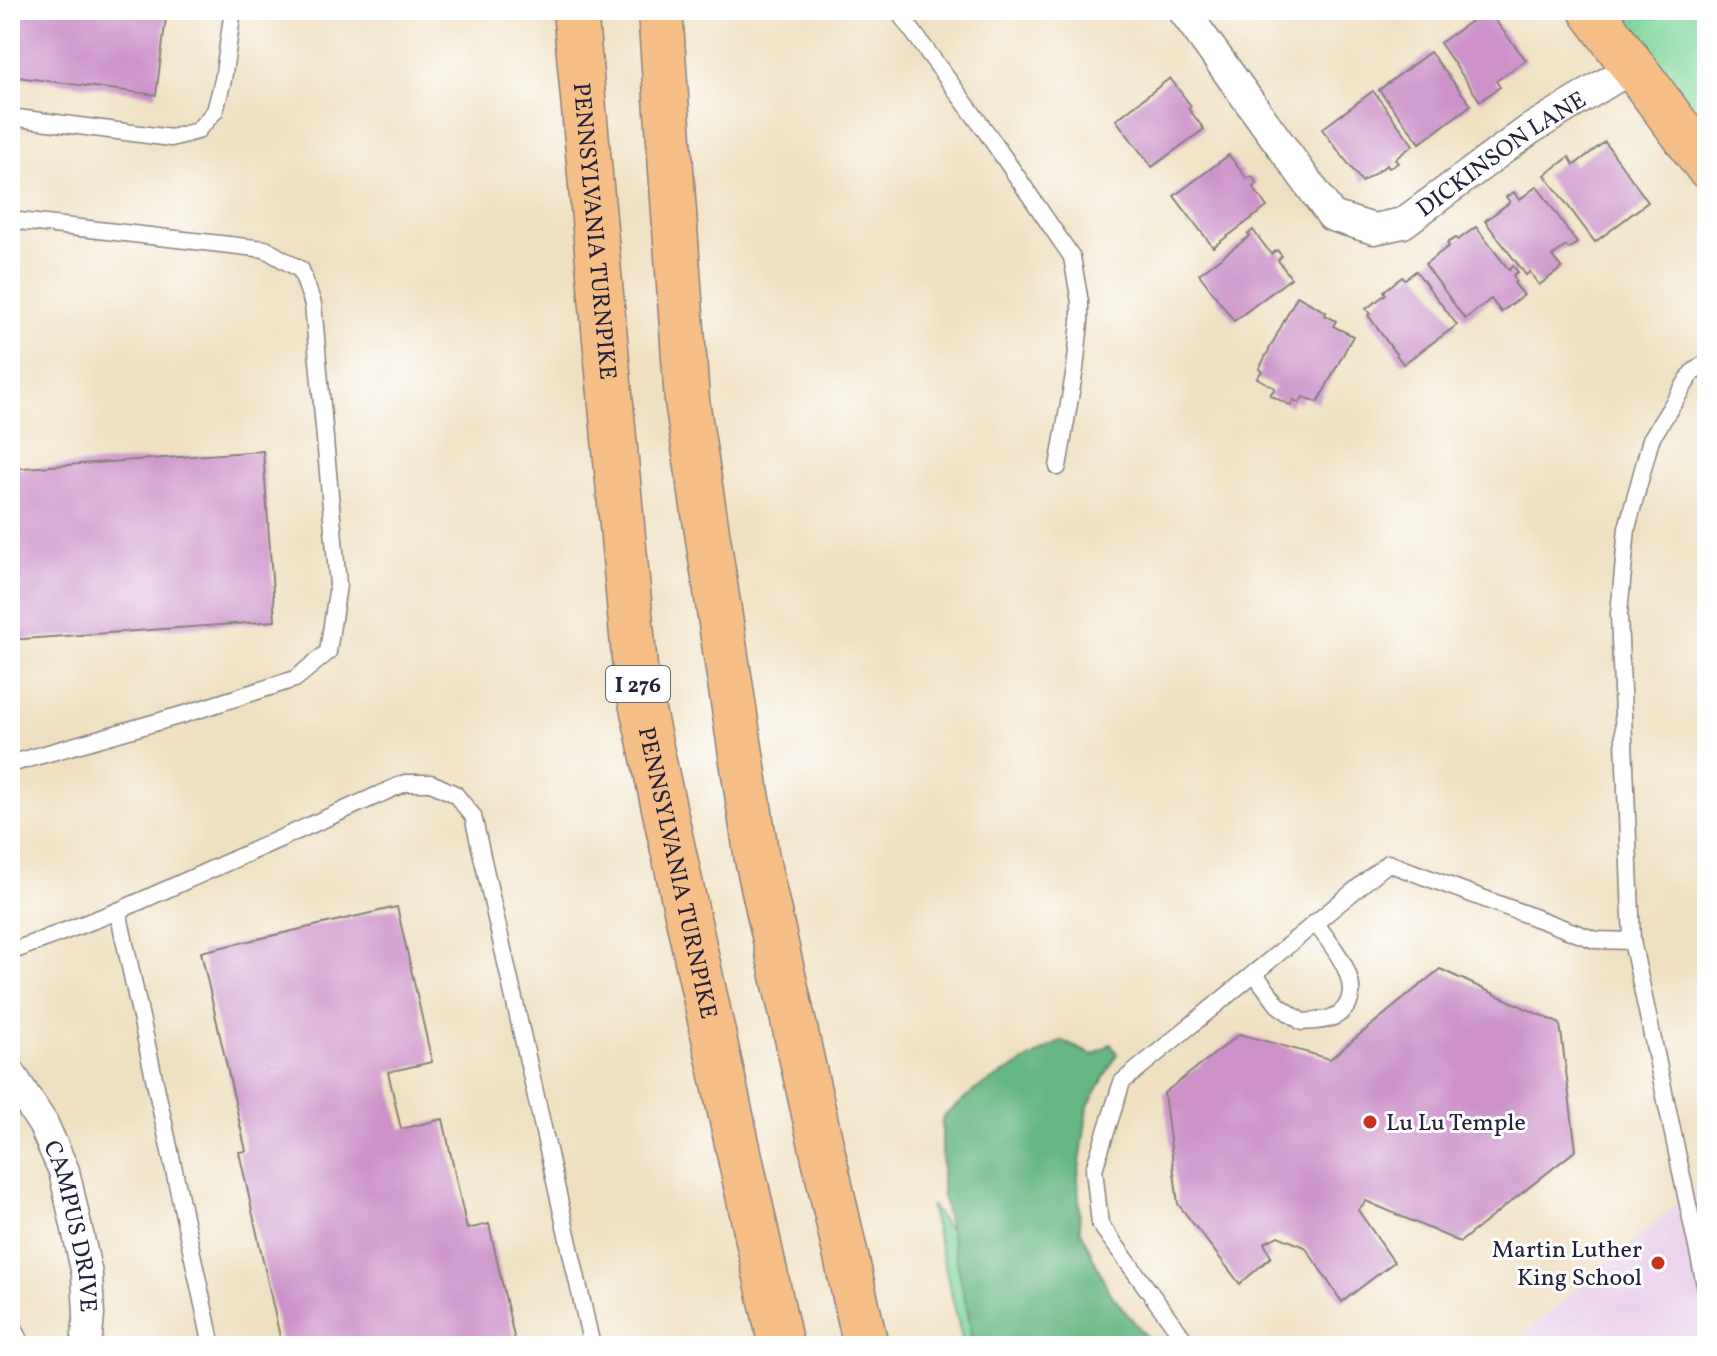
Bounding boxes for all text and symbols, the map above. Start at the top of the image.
street label: PENNSYLVANIA TURNPIKE [563,81,624,381]
street label: DICKINSON LANE [1410,84,1593,226]
road number: I 276 [606,666,670,702]
street label: PENNSYLVANIA TURNPIKE [628,724,724,1022]
place label: Lu Lu Temple [1386,1107,1526,1141]
marker: Lu Lu Temple [1361,1113,1379,1131]
street label: CAMPUS DRIVE [33,1135,104,1313]
place label: Martin Luther King School [1492,1234,1642,1296]
marker: Martin Luther King School [1649,1254,1667,1272]

